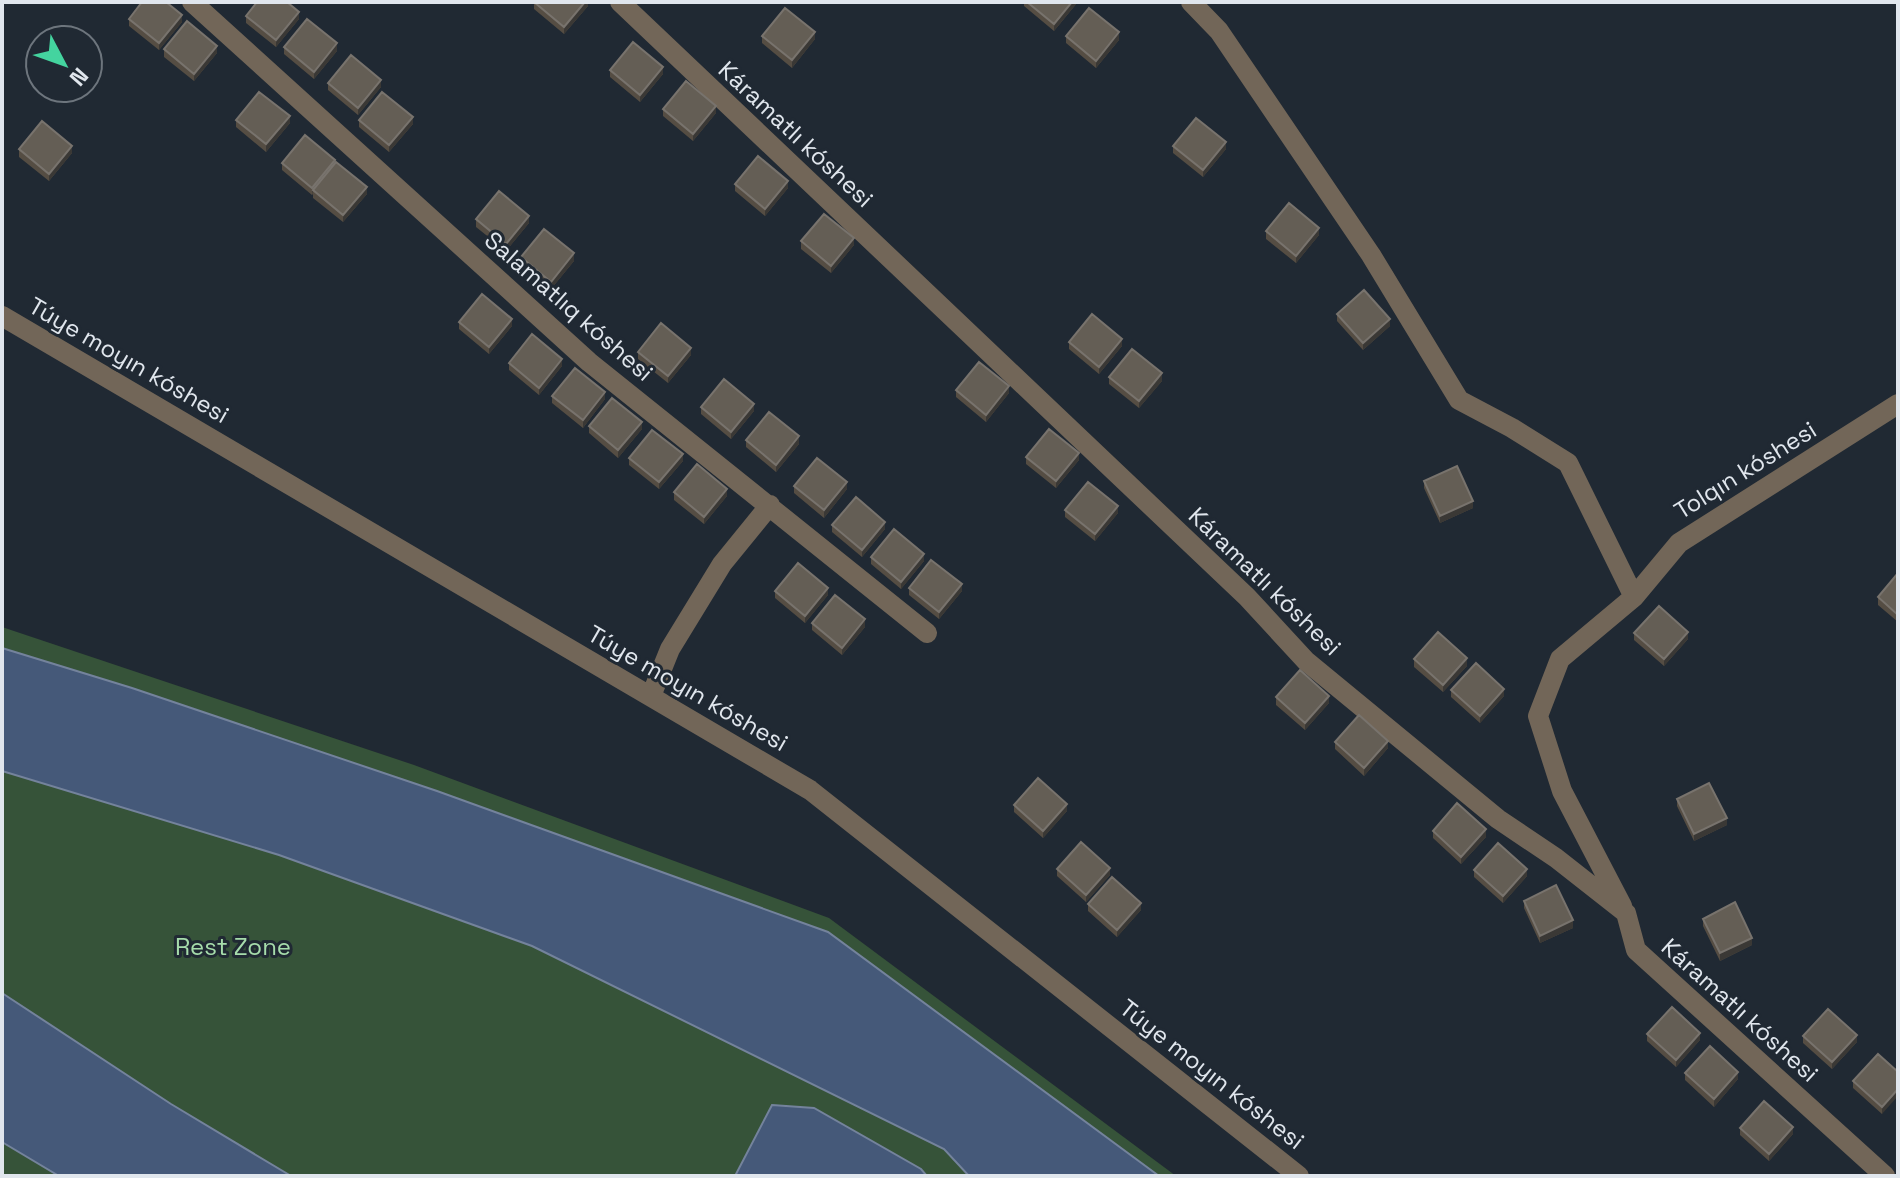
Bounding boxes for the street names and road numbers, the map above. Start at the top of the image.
street label: Káramatlı kóshesi [712,54,880,214]
street label: Salamatlıq kóshesi [478,224,660,388]
street label: Túye moyın kóshesi [23,290,235,430]
street label: Tolqın kóshesi [1668,414,1822,526]
street label: Káramatlı kóshesi [1182,500,1348,662]
street label: Túye moyın kóshesi [582,618,794,758]
street label: Káramatlı kóshesi [1655,931,1825,1089]
street label: Túye moyın kóshesi [1113,992,1311,1156]

